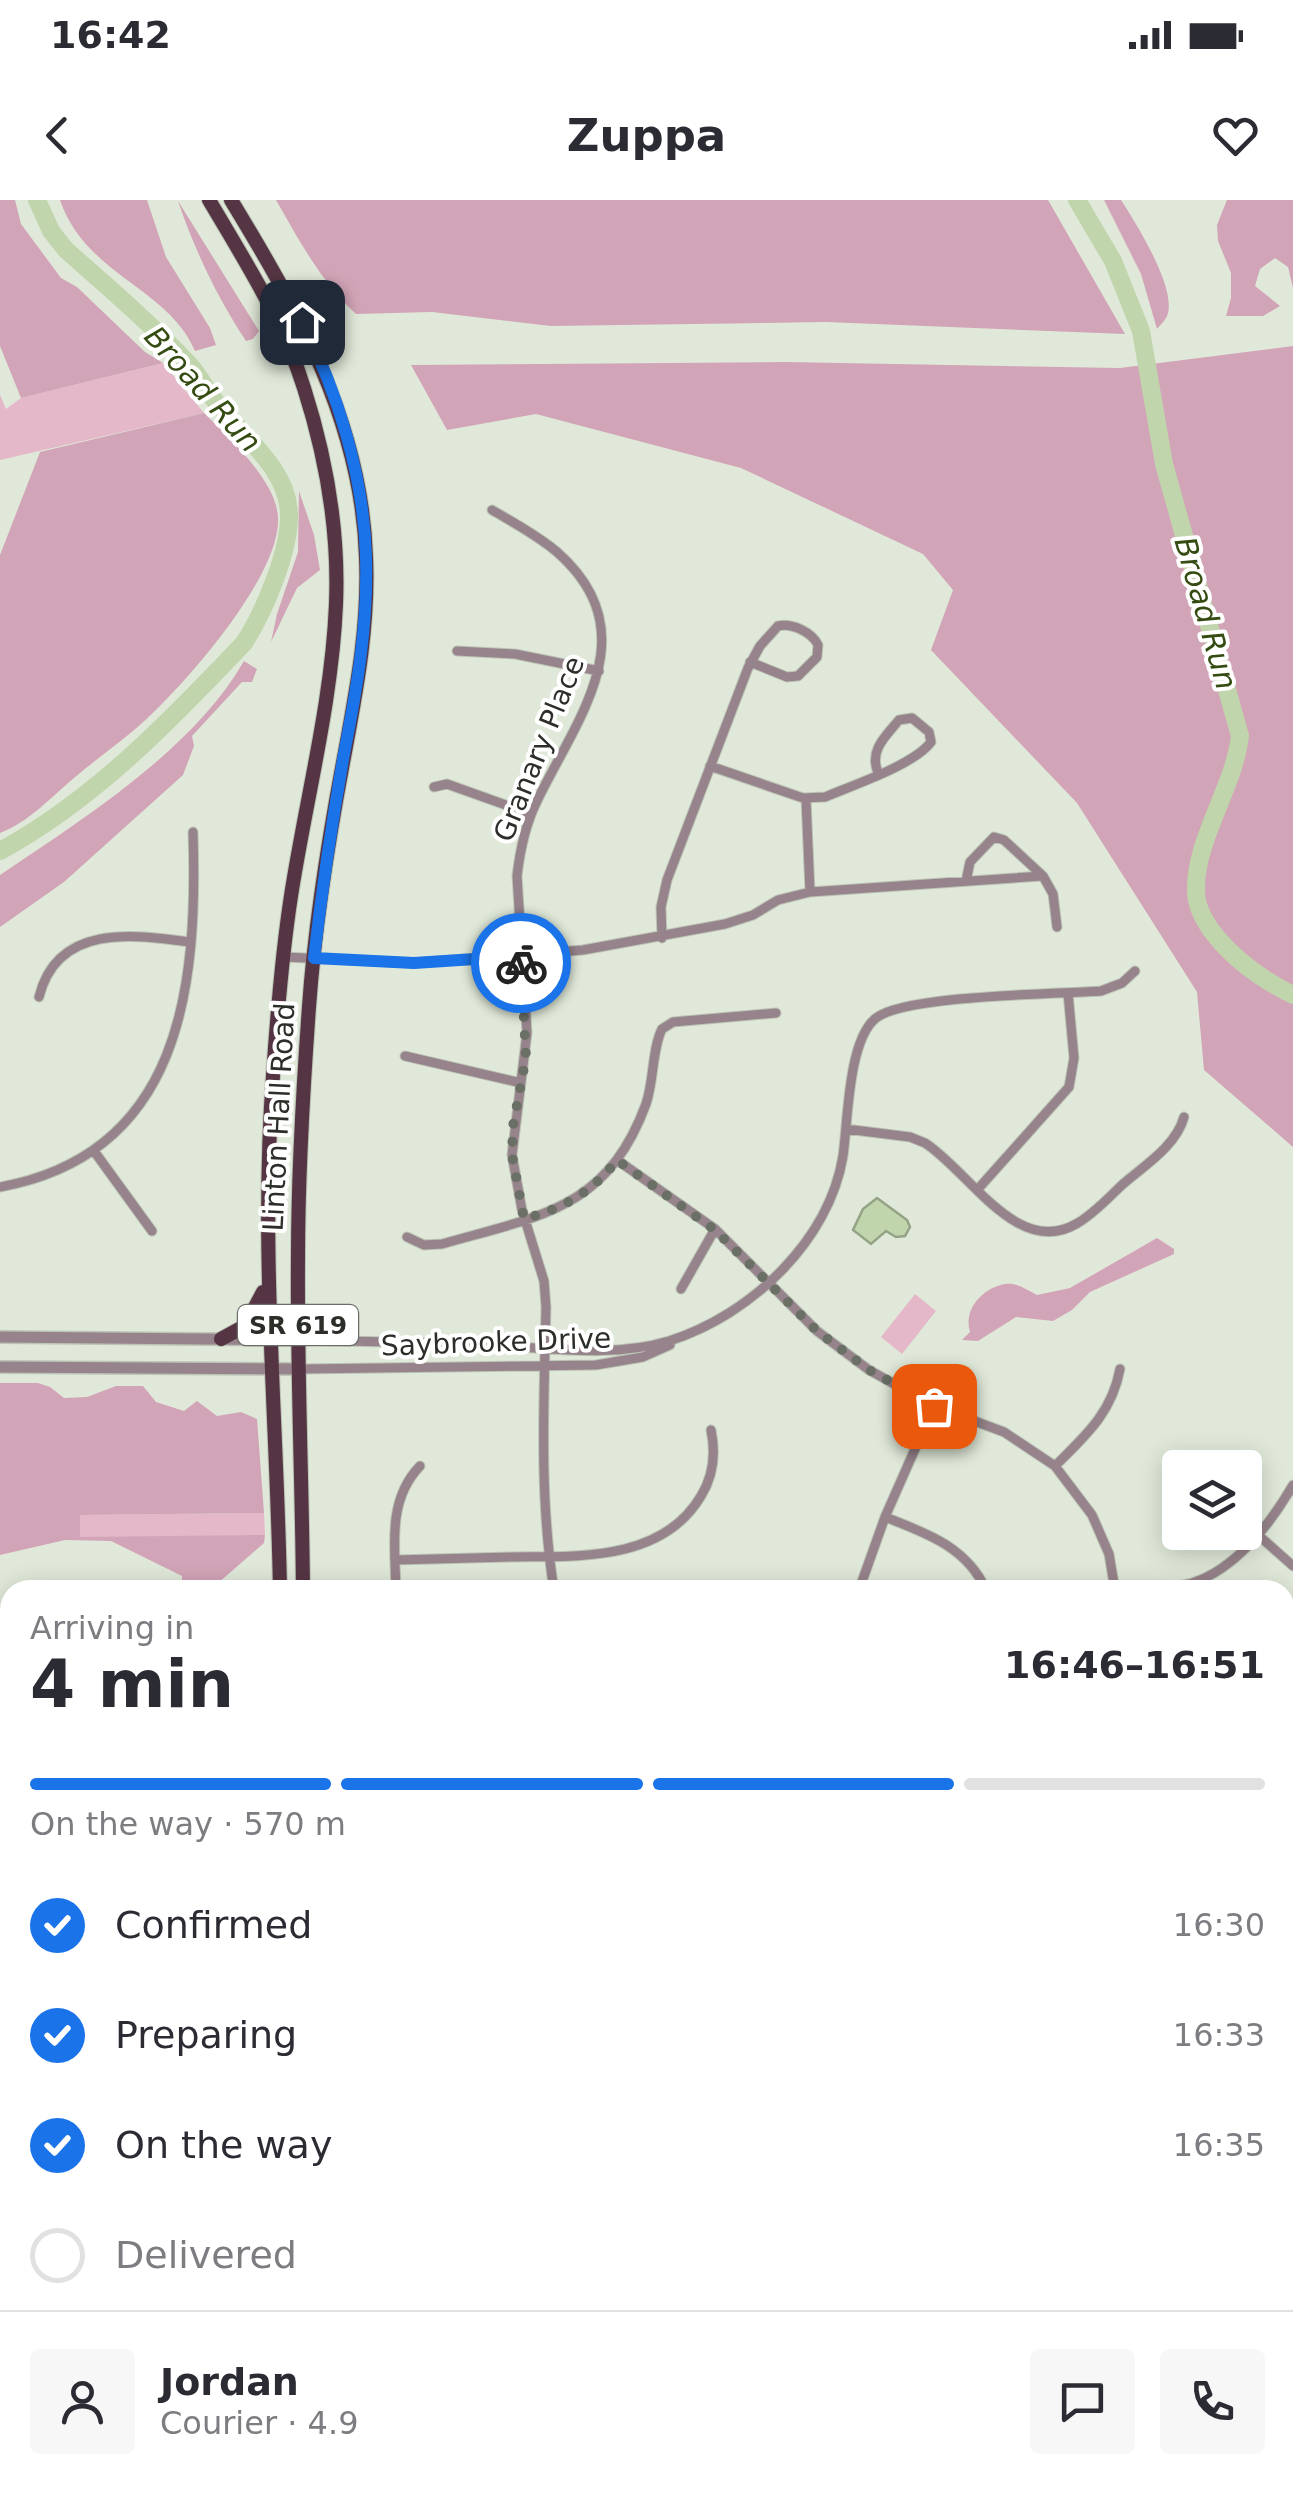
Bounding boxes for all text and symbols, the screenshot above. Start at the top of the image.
text: 16:42 [50,13,171,57]
icon: back [30,108,85,163]
icon: heart [1208,108,1263,163]
text: Zuppa [567,109,726,162]
pin [260,280,345,365]
icon: home [275,295,330,350]
water label: Broad Run [137,319,269,459]
water label: Broad Run [1168,533,1244,693]
street label: Granary Place [487,652,591,846]
courier [471,913,571,1013]
icon: bike [494,936,549,991]
street label: Linton Hall Road [257,1002,301,1232]
road number: SR 619 [238,1305,358,1345]
street label: Saybrooke Drive [380,1321,612,1363]
pin [892,1364,977,1449]
icon: bag [907,1379,962,1434]
map controls [1162,1450,1262,1550]
button: layers [1162,1450,1262,1550]
text: Arriving in [30,1609,194,1647]
text: 16:46–16:51 [1004,1643,1265,1687]
text: 4 min [30,1647,234,1722]
text: On the way · 570 m [30,1805,346,1843]
icon: check [30,1898,85,1953]
text: Confirmed [115,1903,312,1947]
text: 16:30 [1173,1906,1265,1944]
icon: check [30,2008,85,2063]
text: Preparing [115,2013,297,2057]
text: 16:33 [1173,2016,1265,2054]
icon: check [30,2118,85,2173]
text: On the way [115,2123,332,2167]
text: 16:35 [1173,2126,1265,2164]
text: Delivered [115,2233,297,2277]
button: person [30,2349,135,2454]
button: chat [1030,2349,1135,2454]
button: phone [1160,2349,1265,2454]
text: Jordan [160,2360,299,2404]
text: Courier · 4.9 [160,2404,359,2442]

